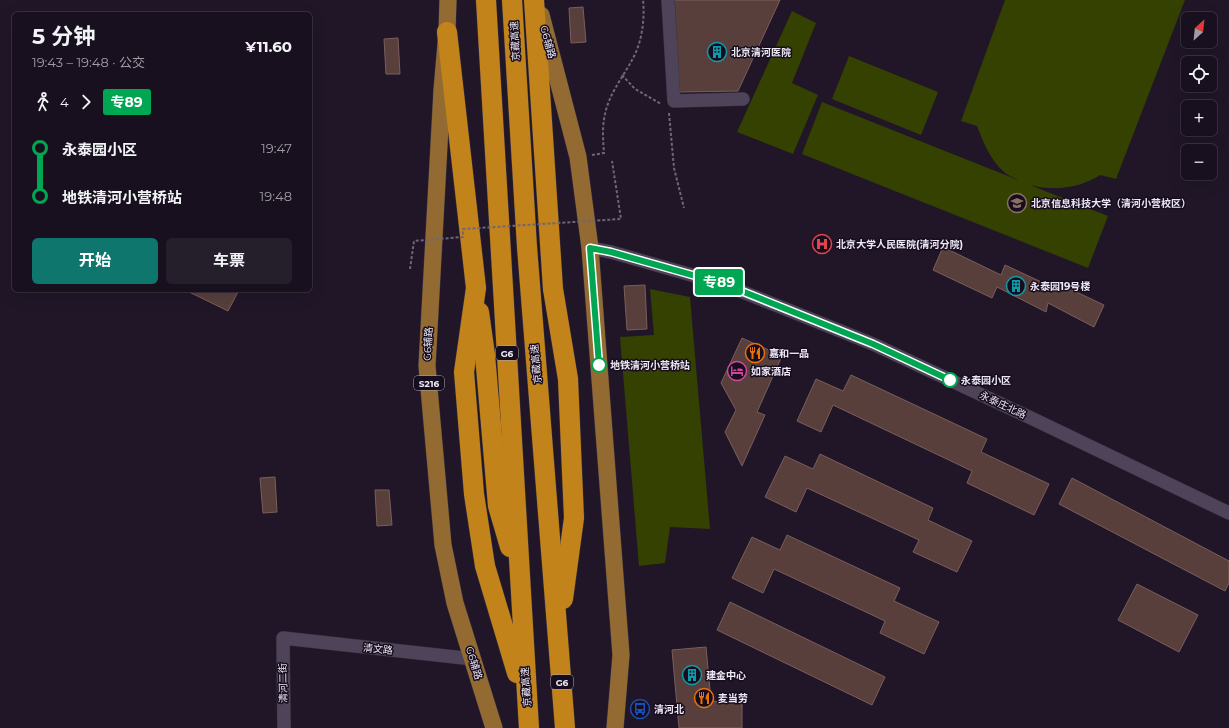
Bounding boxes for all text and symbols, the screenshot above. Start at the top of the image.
north arrow [1181,12,1217,48]
map controls [1181,12,1217,180]
street label: 京藏高速 [507,21,523,61]
text: 5 分钟 [32,23,95,50]
street label: G6辅路 [537,24,559,60]
text: ¥11.60 [245,37,292,56]
building icon: 北京清河医院 [706,41,728,63]
place label: 北京清河医院 [731,46,791,59]
text: 19:43 – 19:48 · 公交 [32,54,145,70]
button: locate [1181,56,1217,92]
icon: walk [32,91,54,113]
icon: forward [75,91,97,113]
text: 专89 [111,93,143,111]
text: 4 [60,94,69,110]
button: + [1181,100,1217,136]
text: 永泰园小区 [62,140,137,159]
text: 19:47 [261,140,292,156]
button: − [1181,144,1217,180]
text: 地铁清河小营桥站 [62,188,182,207]
text: 19:48 [260,188,292,204]
school or university icon: 北京信息科技大学（清河小营校区） [1006,192,1028,214]
place label: 北京信息科技大学（清河小营校区） [1031,197,1191,210]
hospital icon: 北京大学人民医院(清河分院) [811,233,833,255]
button: 开始 [32,238,158,284]
button: 车票 [166,238,292,284]
place label: 北京大学人民医院(清河分院) [836,238,963,251]
line badge: 专89 [696,269,742,295]
text: 专89 [703,273,735,291]
building icon: 永泰园19号楼 [1005,275,1027,297]
place label: 永泰园19号楼 [1030,280,1090,293]
street label: G6辅路 [421,327,435,361]
restaurant icon: 嘉和一品 [744,342,766,364]
street label: 京藏高速 [528,344,544,384]
road number: G6 [496,346,518,360]
place label: 嘉和一品 [769,347,809,360]
marker: 地铁清河小营桥站 [591,357,607,373]
place label: 地铁清河小营桥站 [610,359,690,372]
hotel icon: 如家酒店 [726,360,748,382]
place label: 如家酒店 [751,365,791,378]
marker: 永泰园小区 [942,372,958,388]
place label: 永泰园小区 [961,374,1011,387]
road number: S216 [414,376,444,390]
street label: 永泰庄北路 [978,389,1028,421]
street label: 清文路 [362,641,394,657]
street label: G6辅路 [463,645,485,681]
street label: 清河二街 [276,663,290,703]
building icon: 建金中心 [681,664,703,686]
street label: 京藏高速 [518,667,534,707]
place label: 建金中心 [706,669,746,682]
road number: G6 [551,675,573,689]
restaurant icon: 麦当劳 [693,687,715,709]
place label: 麦当劳 [718,692,748,705]
bus stop icon: 清河北 [629,698,651,720]
place label: 清河北 [654,703,684,716]

